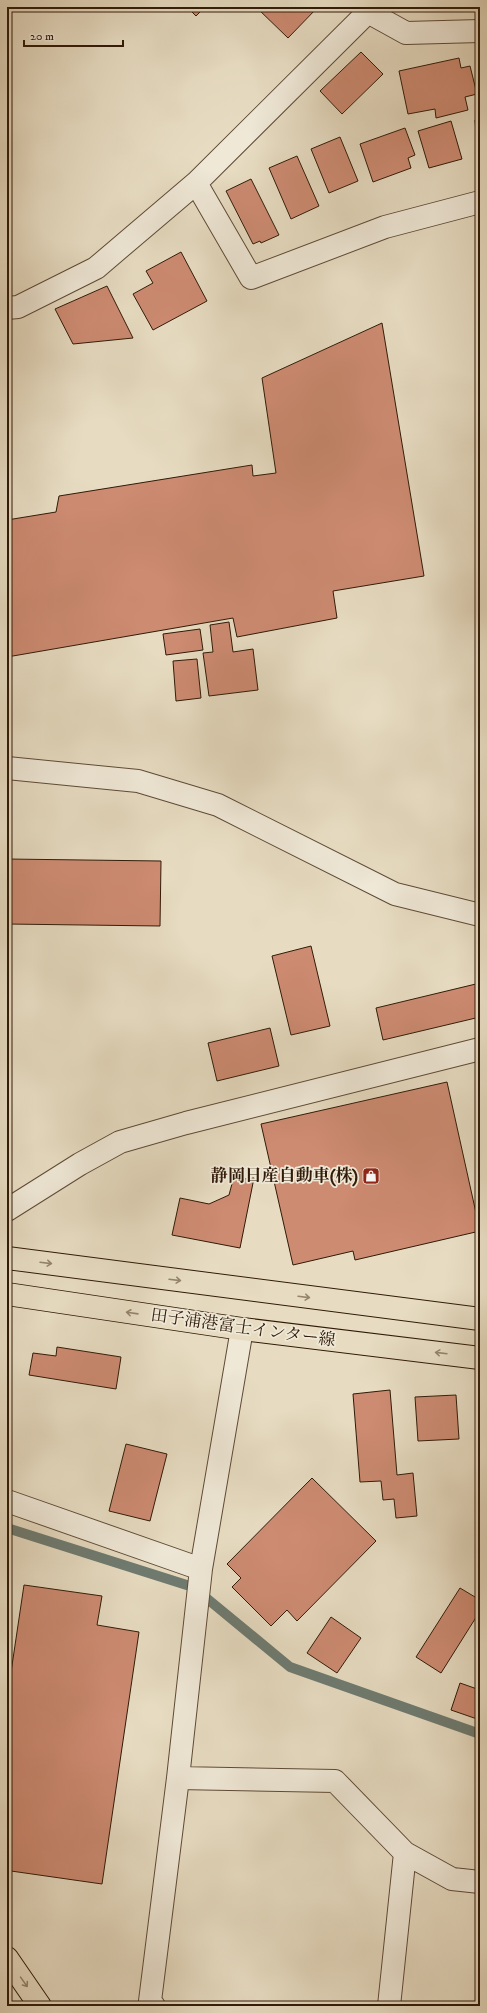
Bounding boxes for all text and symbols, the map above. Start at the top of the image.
scale bar [24,22,123,48]
text: 20 m [30,29,54,44]
place label: 静岡日産自動車(株) [211,1165,358,1187]
shop icon: 静岡日産自動車(株) [361,1166,381,1186]
one-way arrow [39,1260,52,1267]
one-way arrow [168,1276,181,1284]
one-way arrow [297,1293,310,1300]
street label: 田子浦港富士インター線 [149,1304,337,1352]
one-way arrow [126,1309,139,1317]
one-way arrow [435,1349,448,1357]
one-way arrow [20,1976,28,1987]

